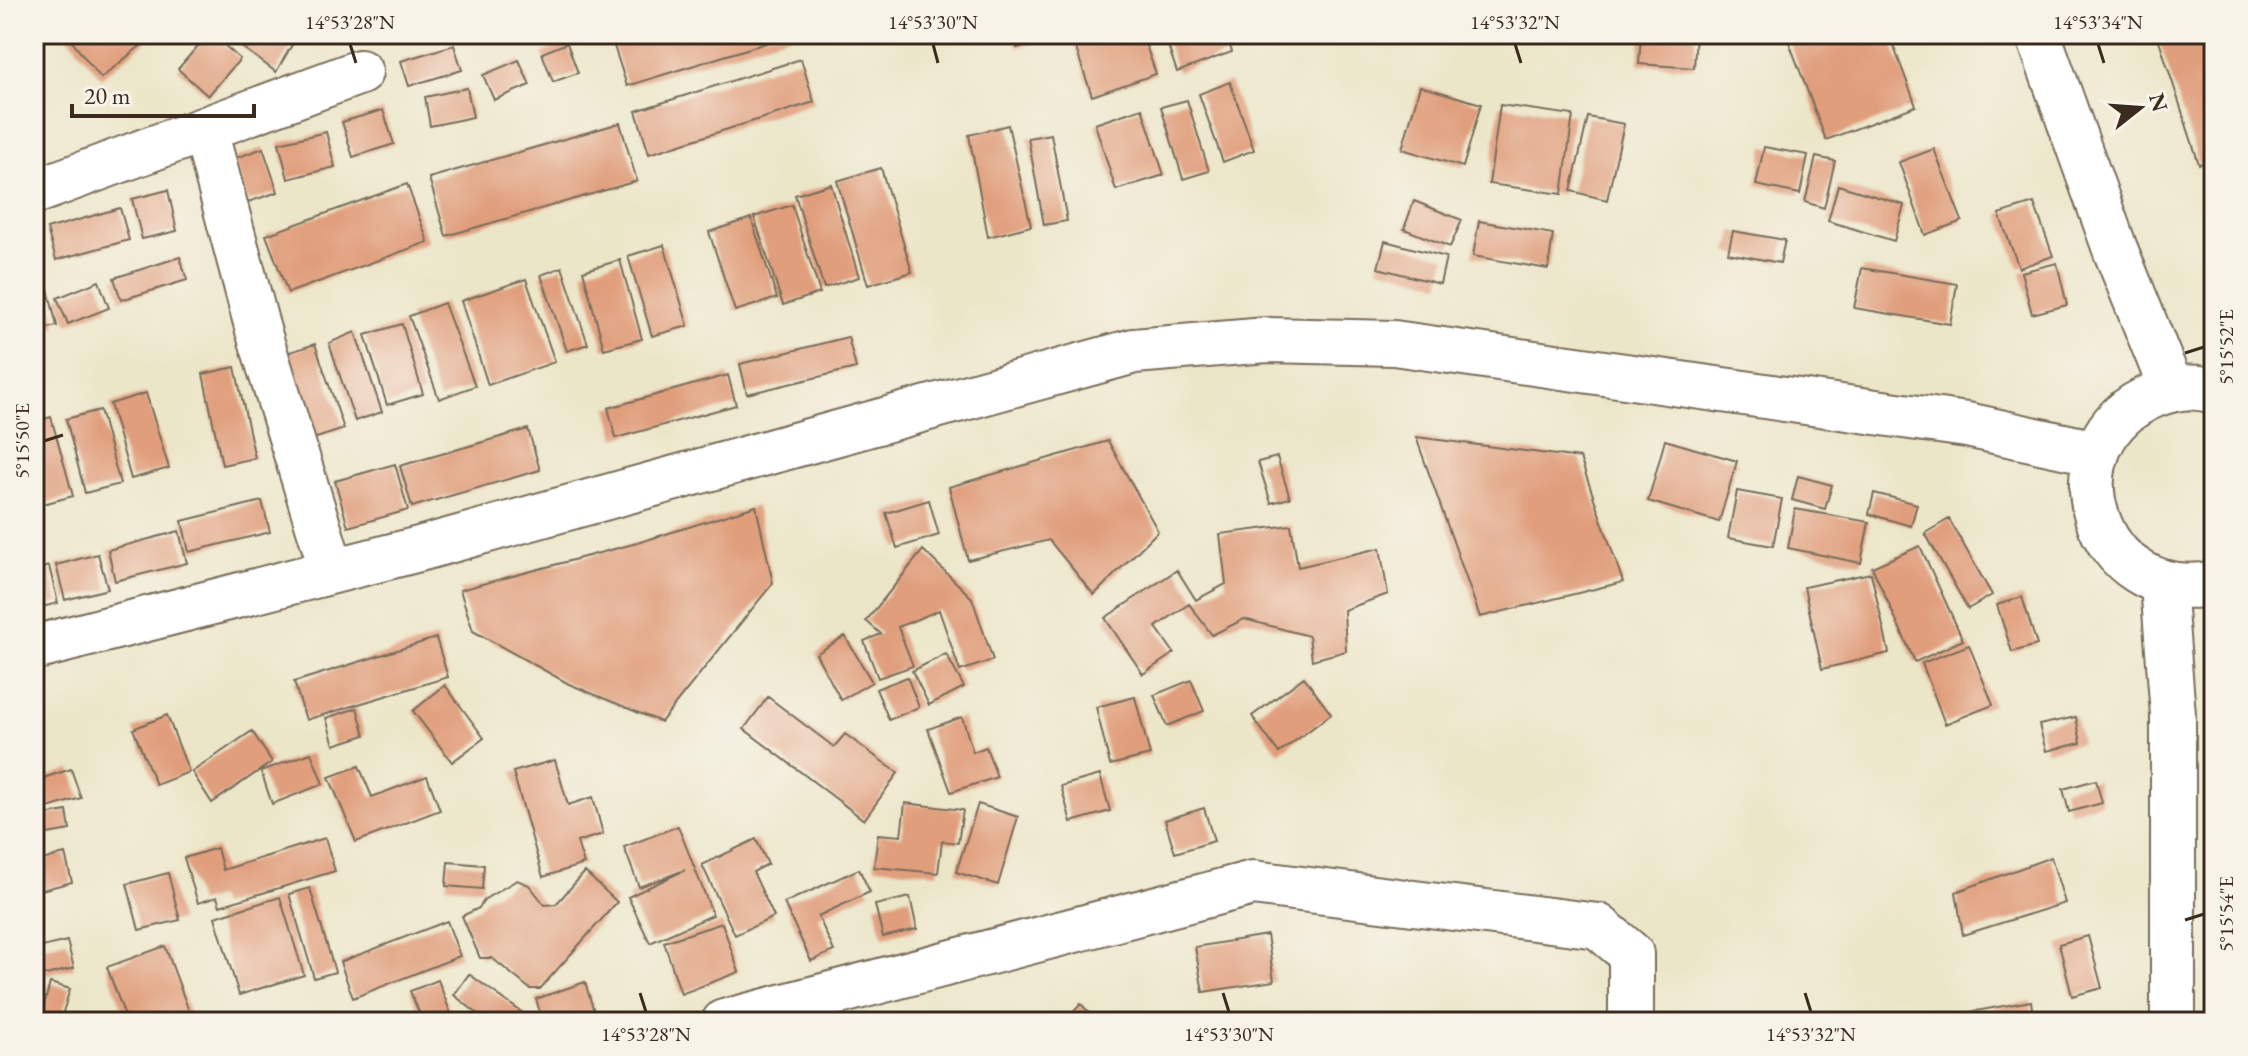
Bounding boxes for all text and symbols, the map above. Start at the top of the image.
text: 14°53'28"N [305,9,395,35]
text: 14°53'30"N [888,9,978,35]
text: 14°53'32"N [1470,9,1560,35]
text: 14°53'34"N [2053,9,2143,35]
scale bar [72,68,254,118]
north arrow [2100,68,2180,148]
text: 20 m [84,80,131,111]
text: N [2142,90,2175,115]
text: 5°15'52"E [2213,309,2239,385]
text: 5°15'50"E [9,403,35,479]
text: 5°15'54"E [2213,876,2239,952]
text: 14°53'28"N [601,1021,691,1047]
text: 14°53'30"N [1184,1021,1274,1047]
text: 14°53'32"N [1766,1021,1856,1047]

